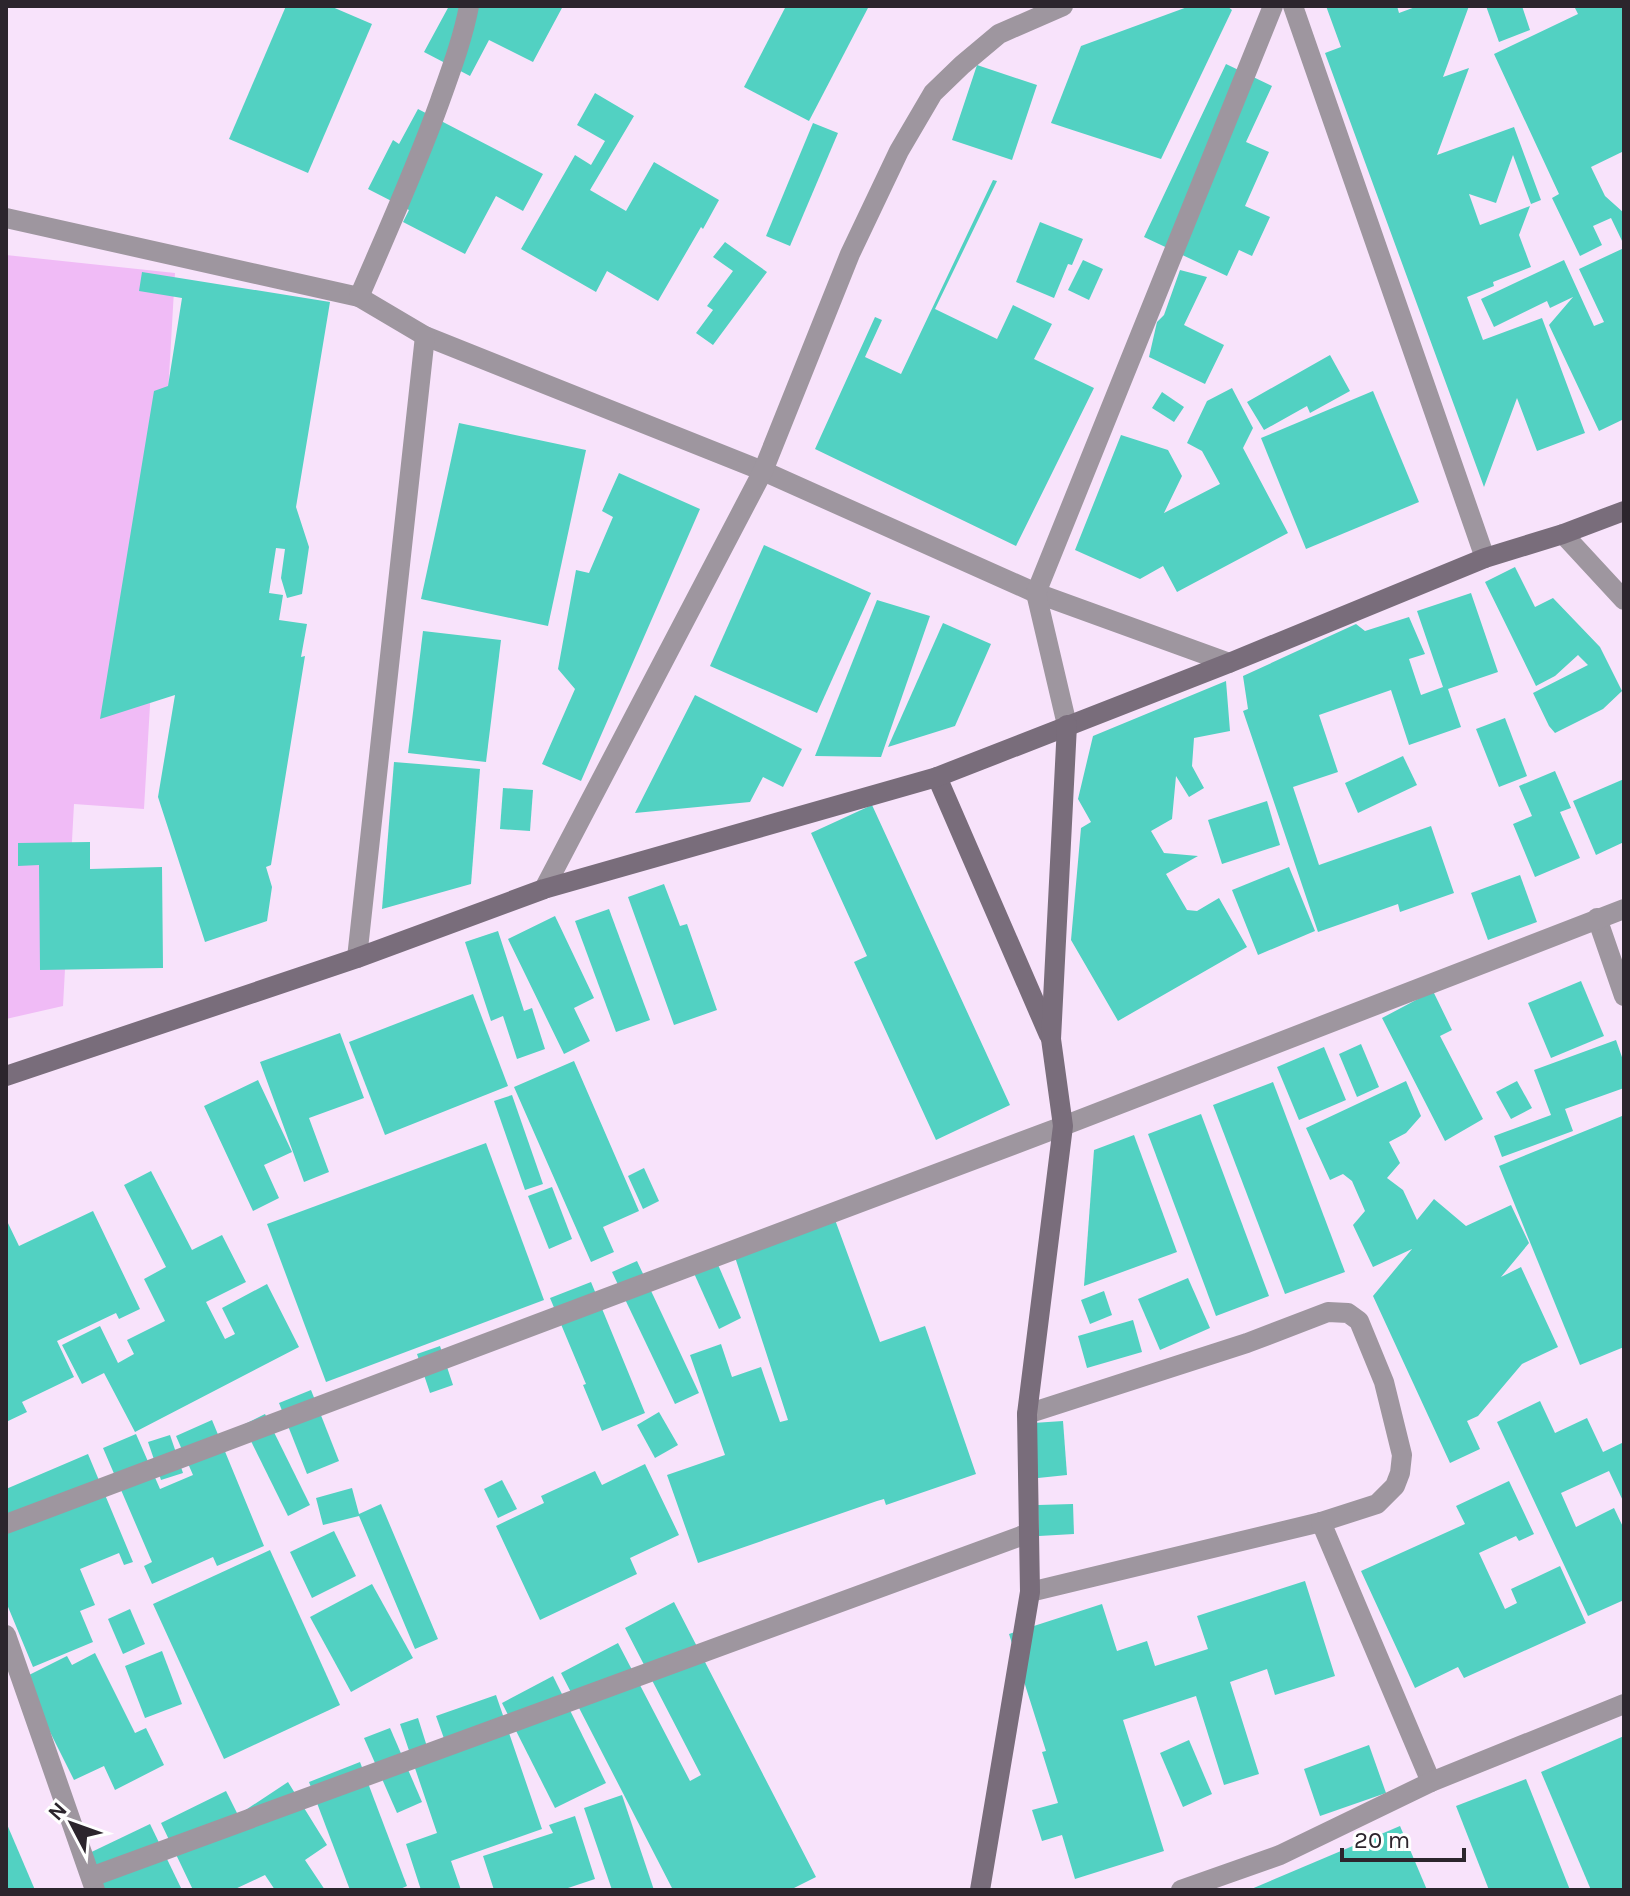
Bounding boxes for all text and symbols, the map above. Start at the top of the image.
north arrow [32,1784,112,1864]
text: N [43,1797,73,1826]
scale bar [1342,1812,1464,1862]
text: 20 m [1354,1826,1410,1854]

